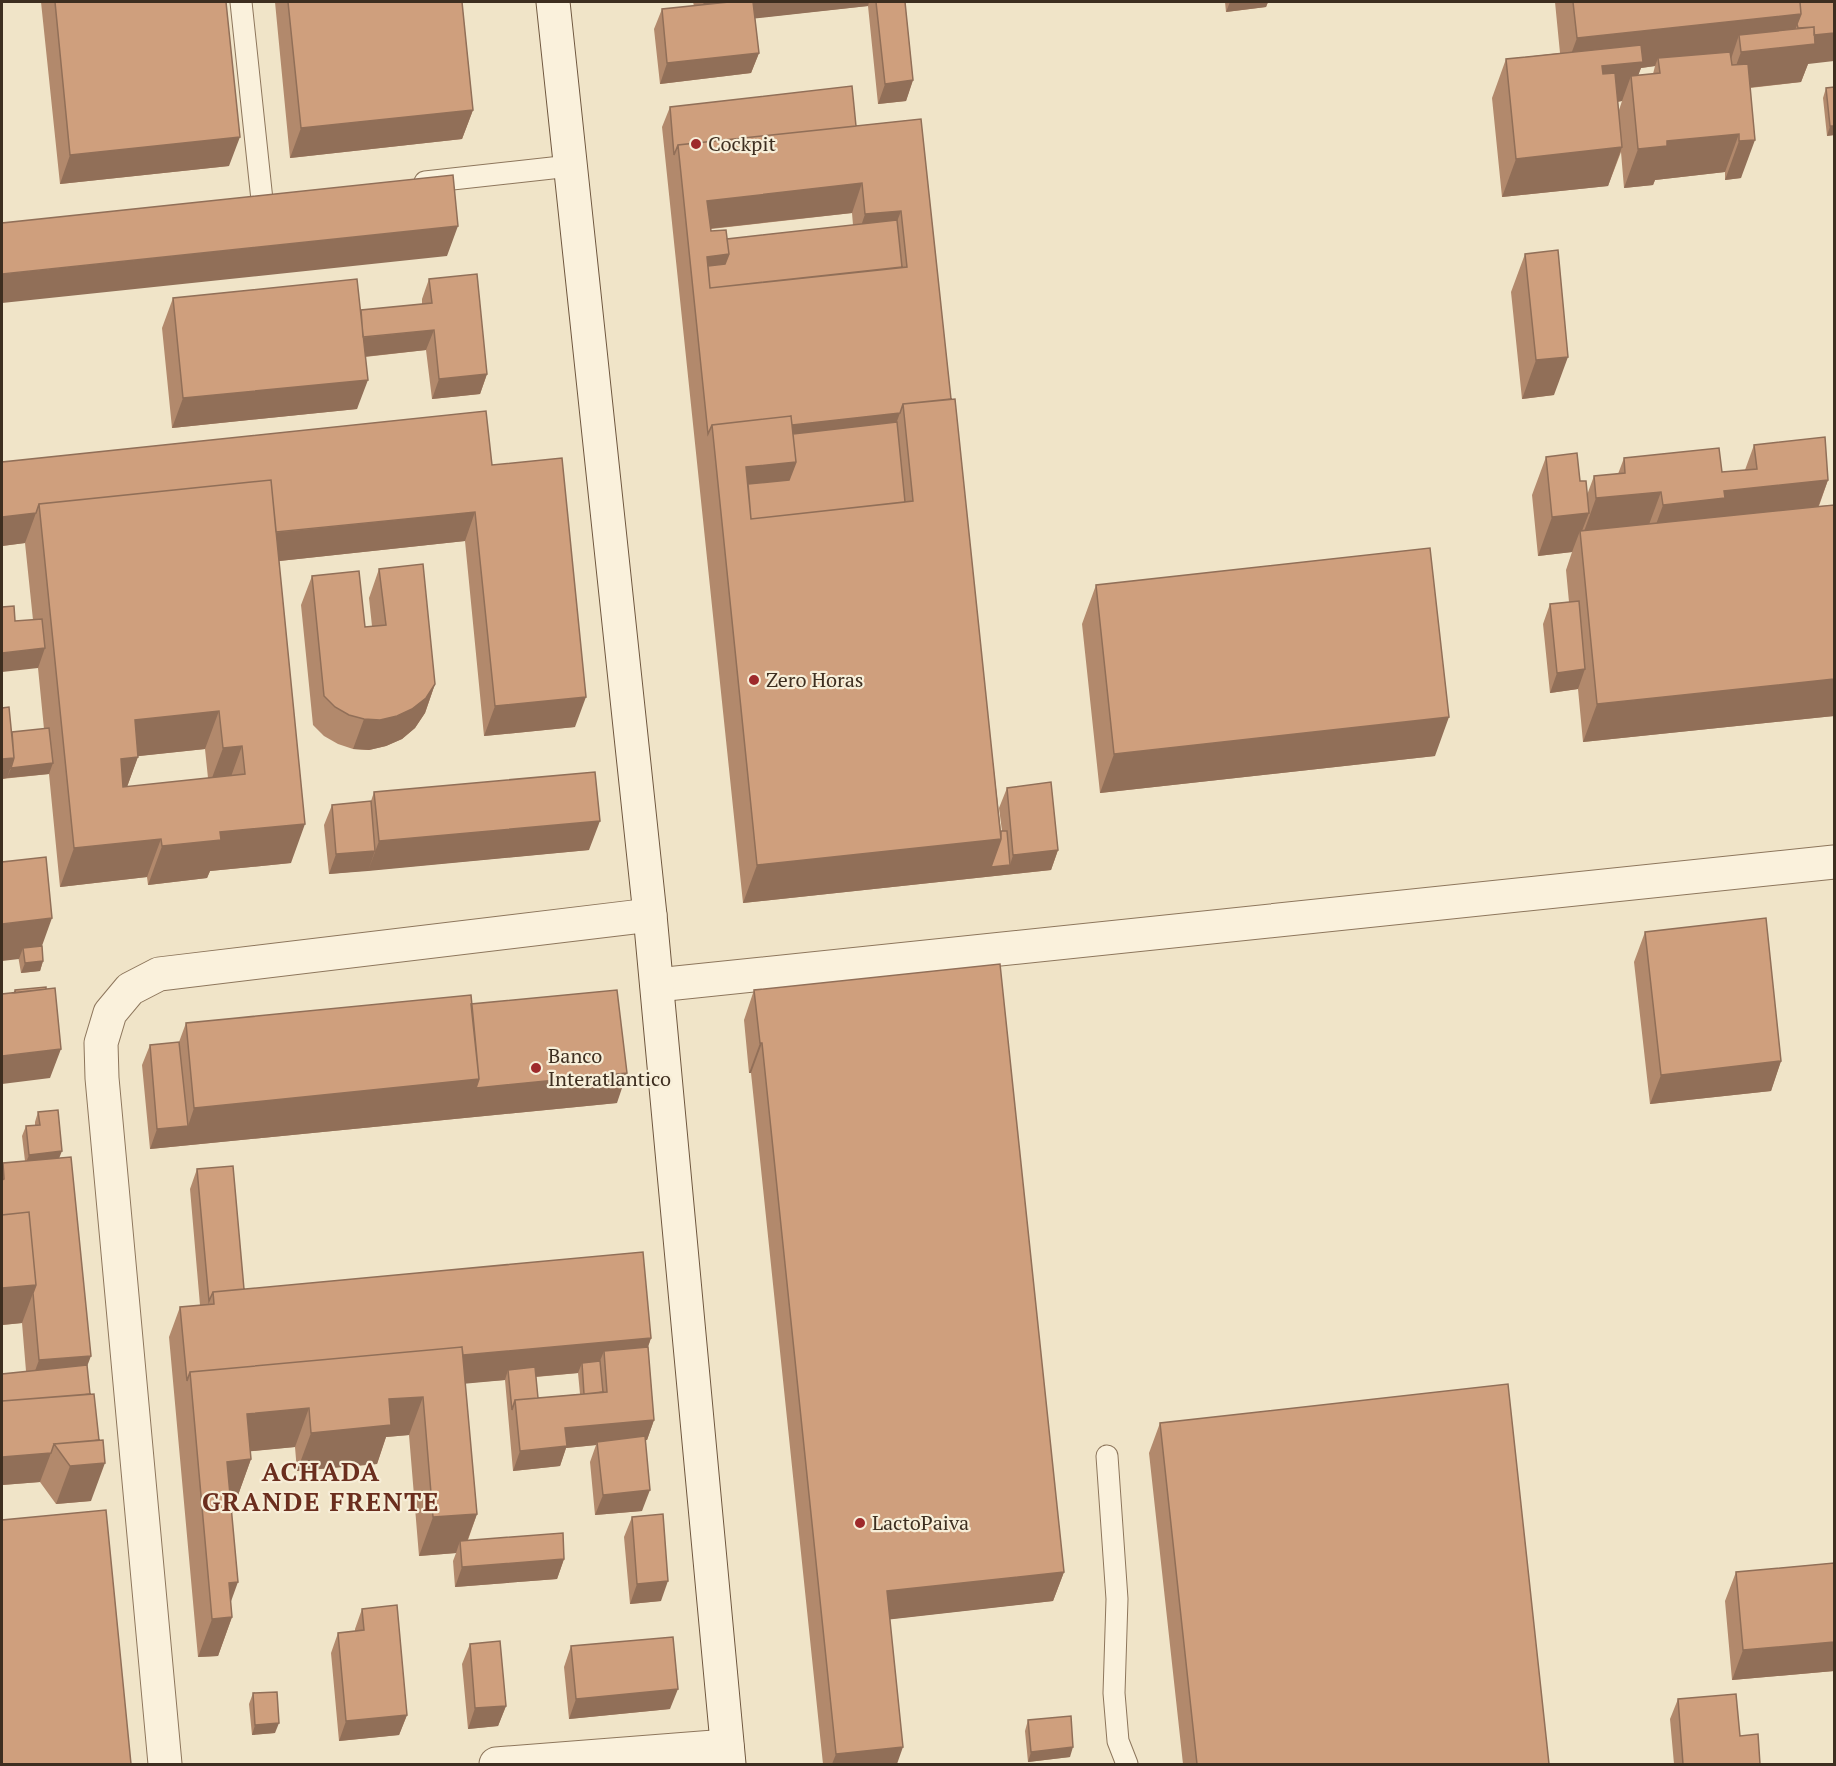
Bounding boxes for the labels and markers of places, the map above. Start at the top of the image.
place label: Cockpit [708,130,776,157]
marker: Cockpit [689,137,703,151]
place label: Zero Horas [766,666,863,693]
marker: Zero Horas [747,673,761,687]
place label: Banco Interatlantico [548,1042,671,1092]
marker: Banco Interatlantico [529,1061,543,1075]
place label: LactoPaiva [872,1509,969,1536]
marker: LactoPaiva [853,1516,867,1530]

